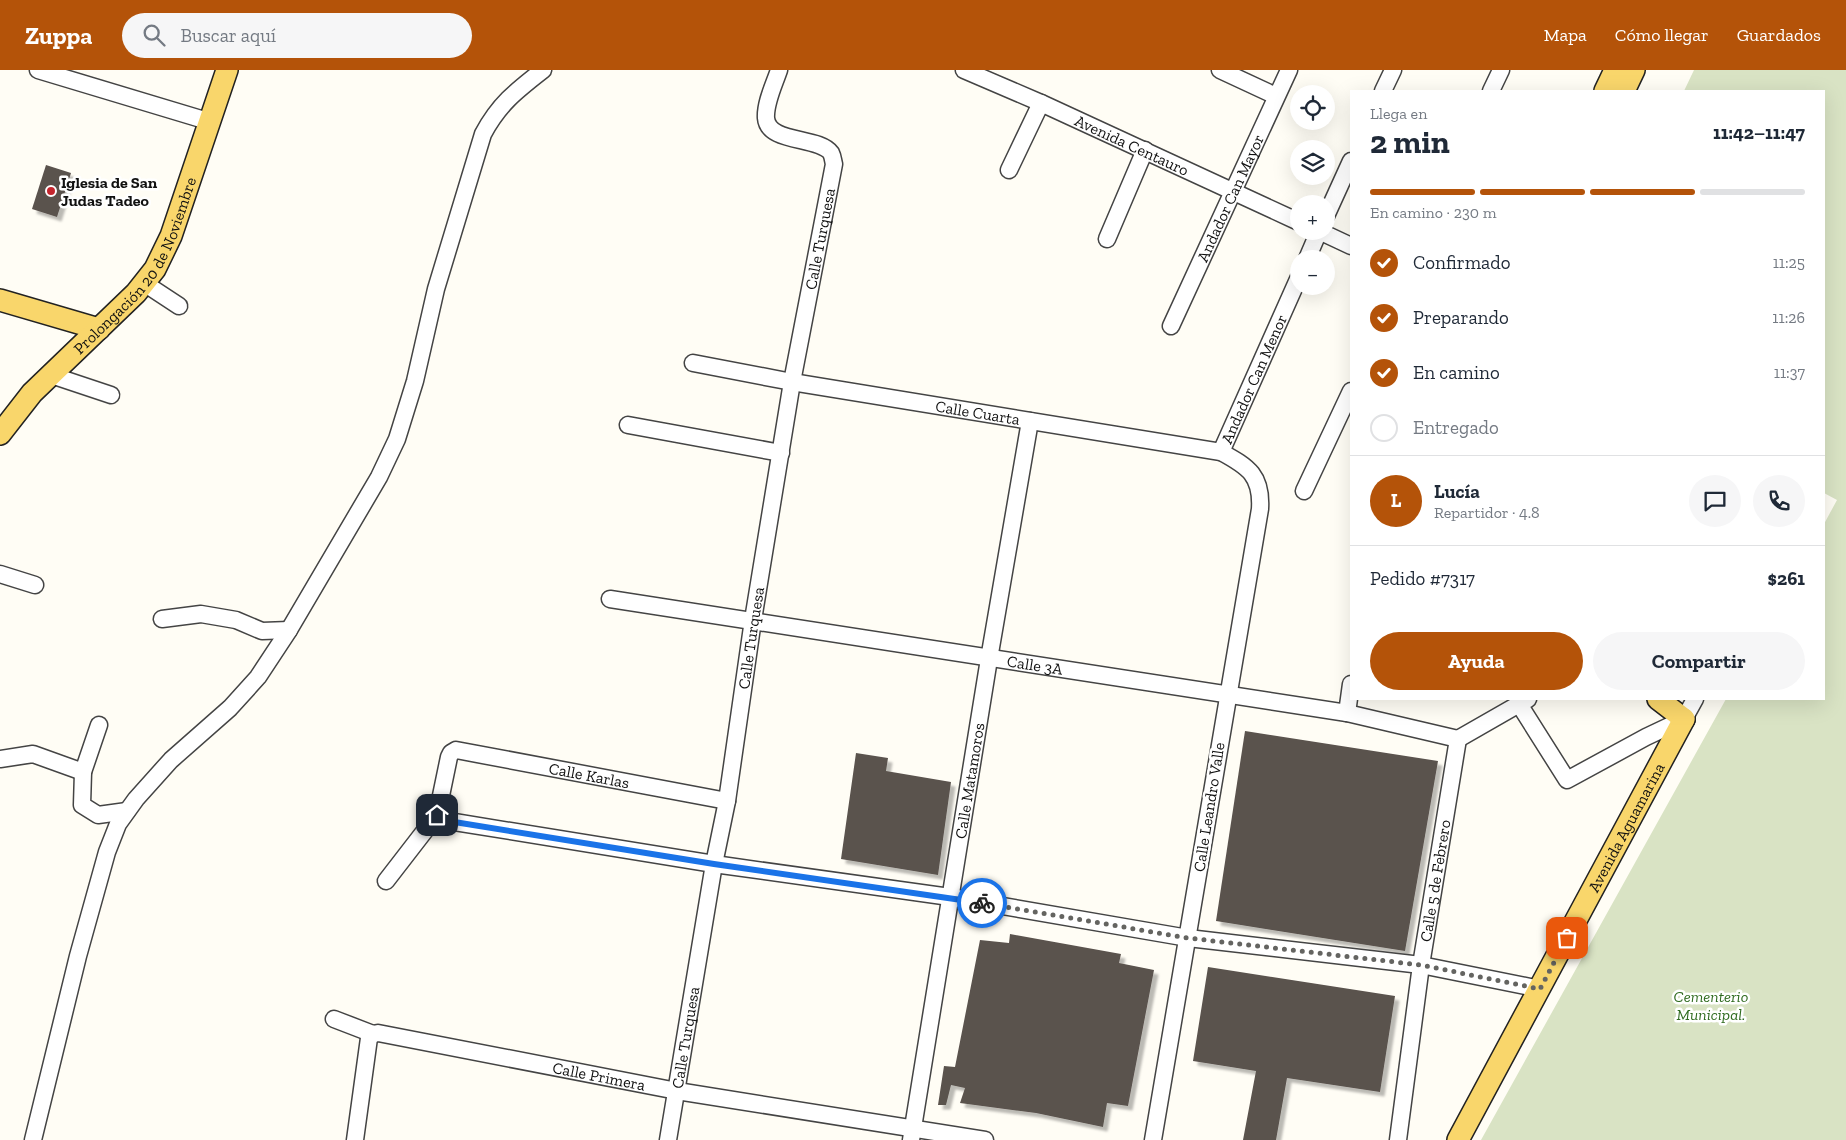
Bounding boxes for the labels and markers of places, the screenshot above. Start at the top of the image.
place label: Iglesia de San Judas Tadeo [61,173,158,210]
marker: Iglesia de San Judas Tadeo [45,185,57,197]
pin [416,794,458,836]
pin [1546,917,1588,959]

